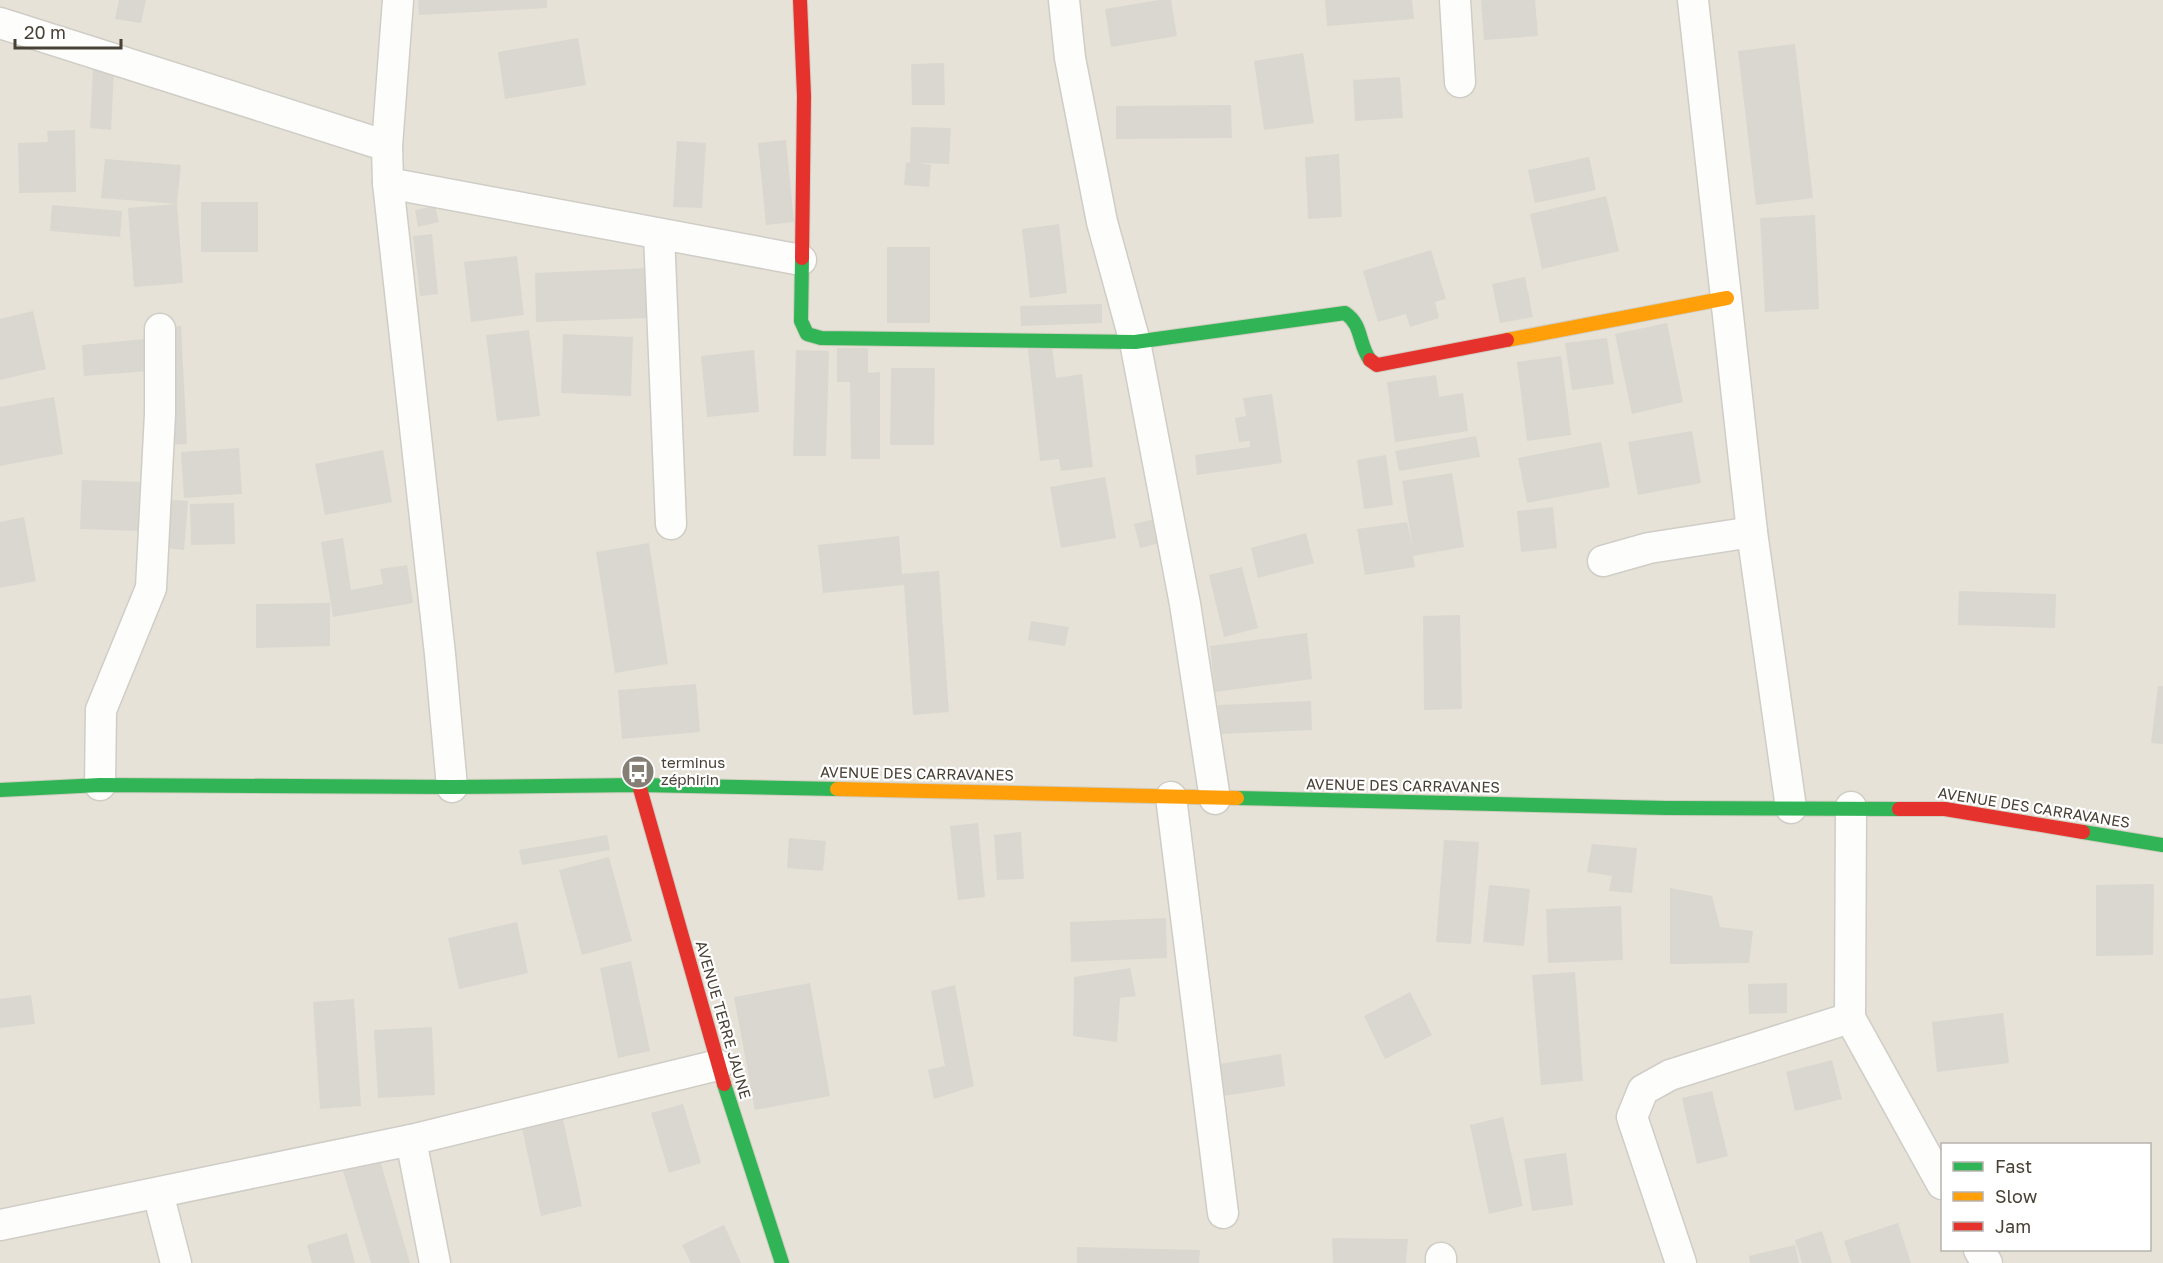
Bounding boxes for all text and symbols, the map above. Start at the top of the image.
scale bar [15,12,122,50]
text: 20 m [24,21,66,43]
place label: terminus zéphirin [661,753,725,788]
bus stop icon: terminus zéphirin [620,754,656,790]
street label: AVENUE DES CARRAVANES [820,762,1014,784]
street label: AVENUE DES CARRAVANES [1306,774,1500,796]
street label: AVENUE DES CARRAVANES [1937,783,2131,831]
street label: AVENUE TERRE JAUNE [693,938,755,1101]
legend [1941,1143,2151,1251]
text: Fast [1995,1155,2032,1177]
text: Slow [1995,1185,2038,1207]
text: Jam [1995,1215,2031,1237]

